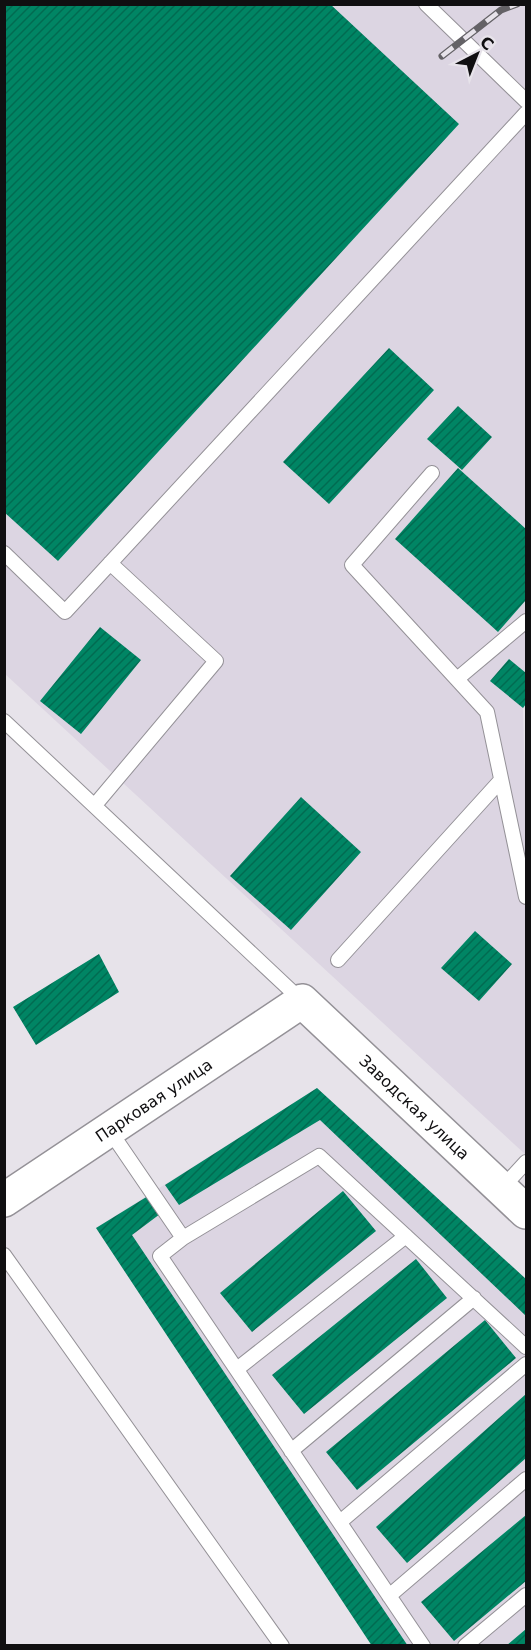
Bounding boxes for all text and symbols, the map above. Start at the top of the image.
north arrow [447,24,507,84]
text: С [476,32,497,54]
street label: Заводская улица [355,1051,473,1164]
street label: Парковая улица [92,1055,216,1146]

